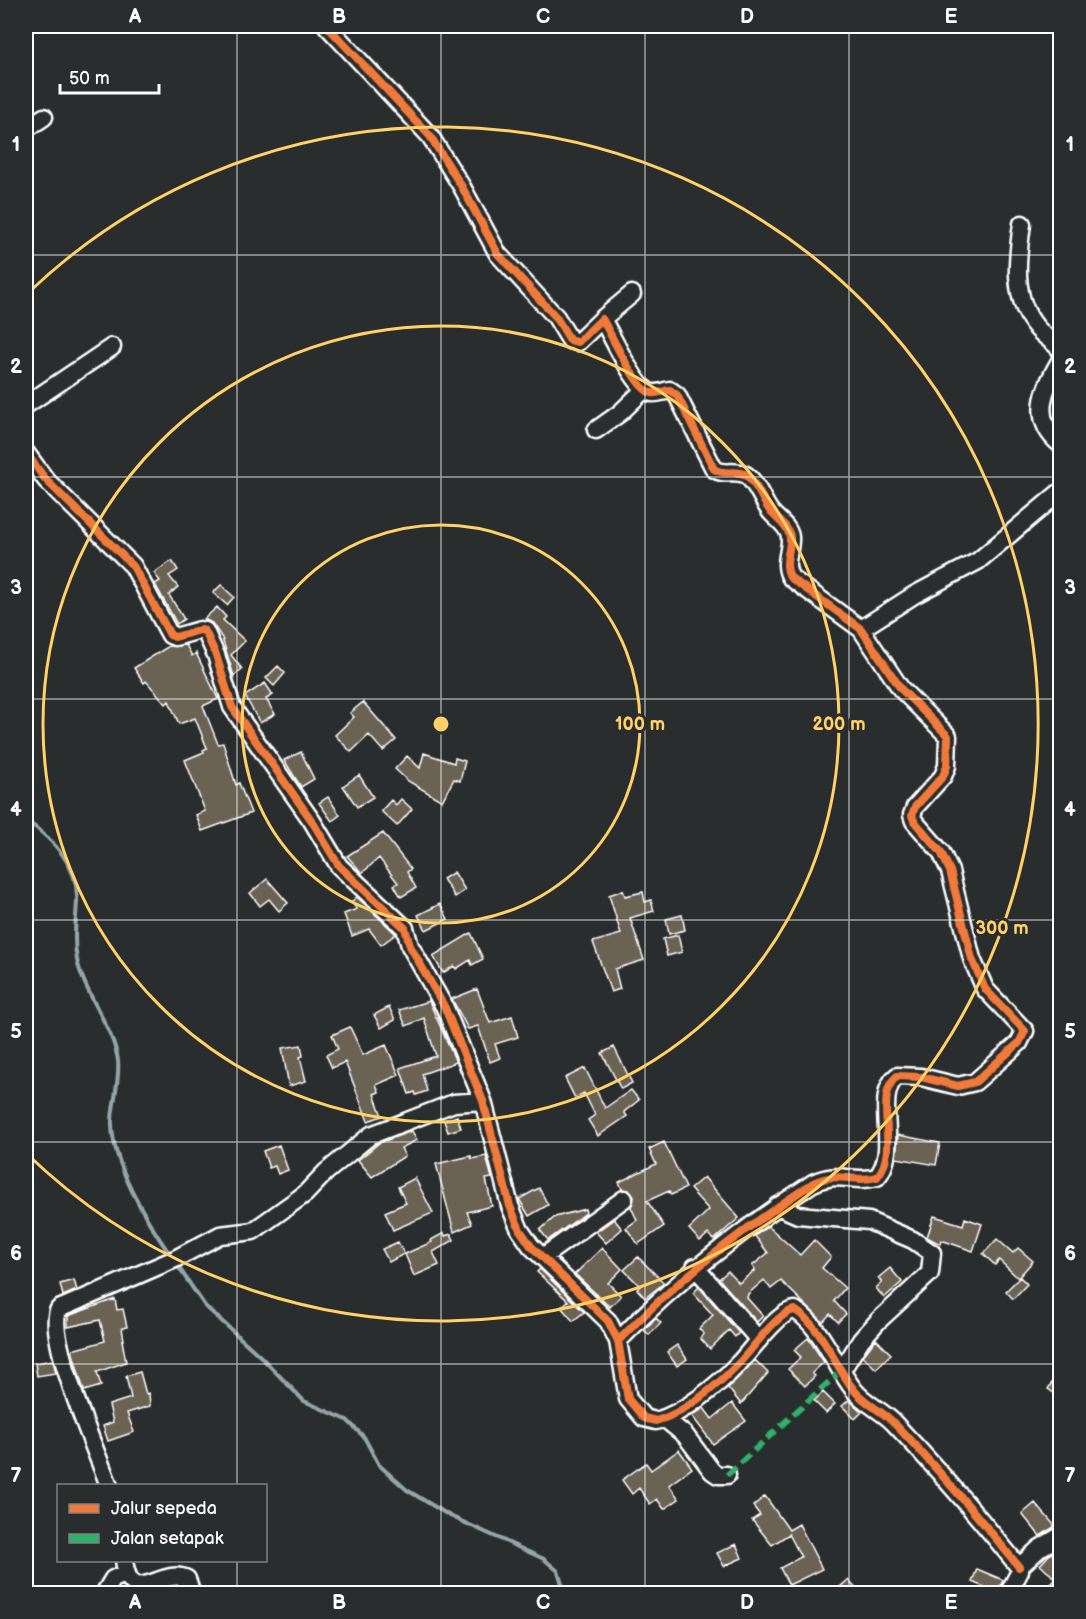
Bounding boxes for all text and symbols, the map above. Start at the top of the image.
text: A [128,5,142,29]
text: B [332,5,346,29]
text: C [536,5,550,29]
text: D [740,5,754,29]
text: E [945,5,958,29]
scale bar [60,57,159,95]
text: 50 m [69,68,110,89]
text: 1 [12,133,20,157]
text: 1 [1066,133,1074,157]
text: 2 [10,355,22,379]
text: 2 [1064,355,1076,379]
text: 3 [10,576,22,600]
text: 3 [1064,576,1076,600]
centre of rings [431,714,451,734]
text: 100 m [615,714,665,735]
text: 200 m [812,714,866,735]
text: 4 [10,798,22,822]
text: 4 [1064,798,1076,822]
text: 300 m [975,918,1029,939]
text: 5 [10,1020,22,1044]
text: 5 [1064,1020,1076,1044]
text: 6 [10,1242,22,1266]
text: 6 [1064,1242,1076,1266]
text: 7 [10,1464,22,1488]
text: 7 [1064,1464,1076,1488]
legend [57,1484,267,1562]
text: Jalur sepeda [111,1498,217,1519]
text: Jalan setapak [111,1528,224,1549]
text: A [128,1591,142,1615]
text: B [332,1591,346,1615]
text: C [536,1591,550,1615]
text: D [740,1591,754,1615]
text: E [945,1591,958,1615]

